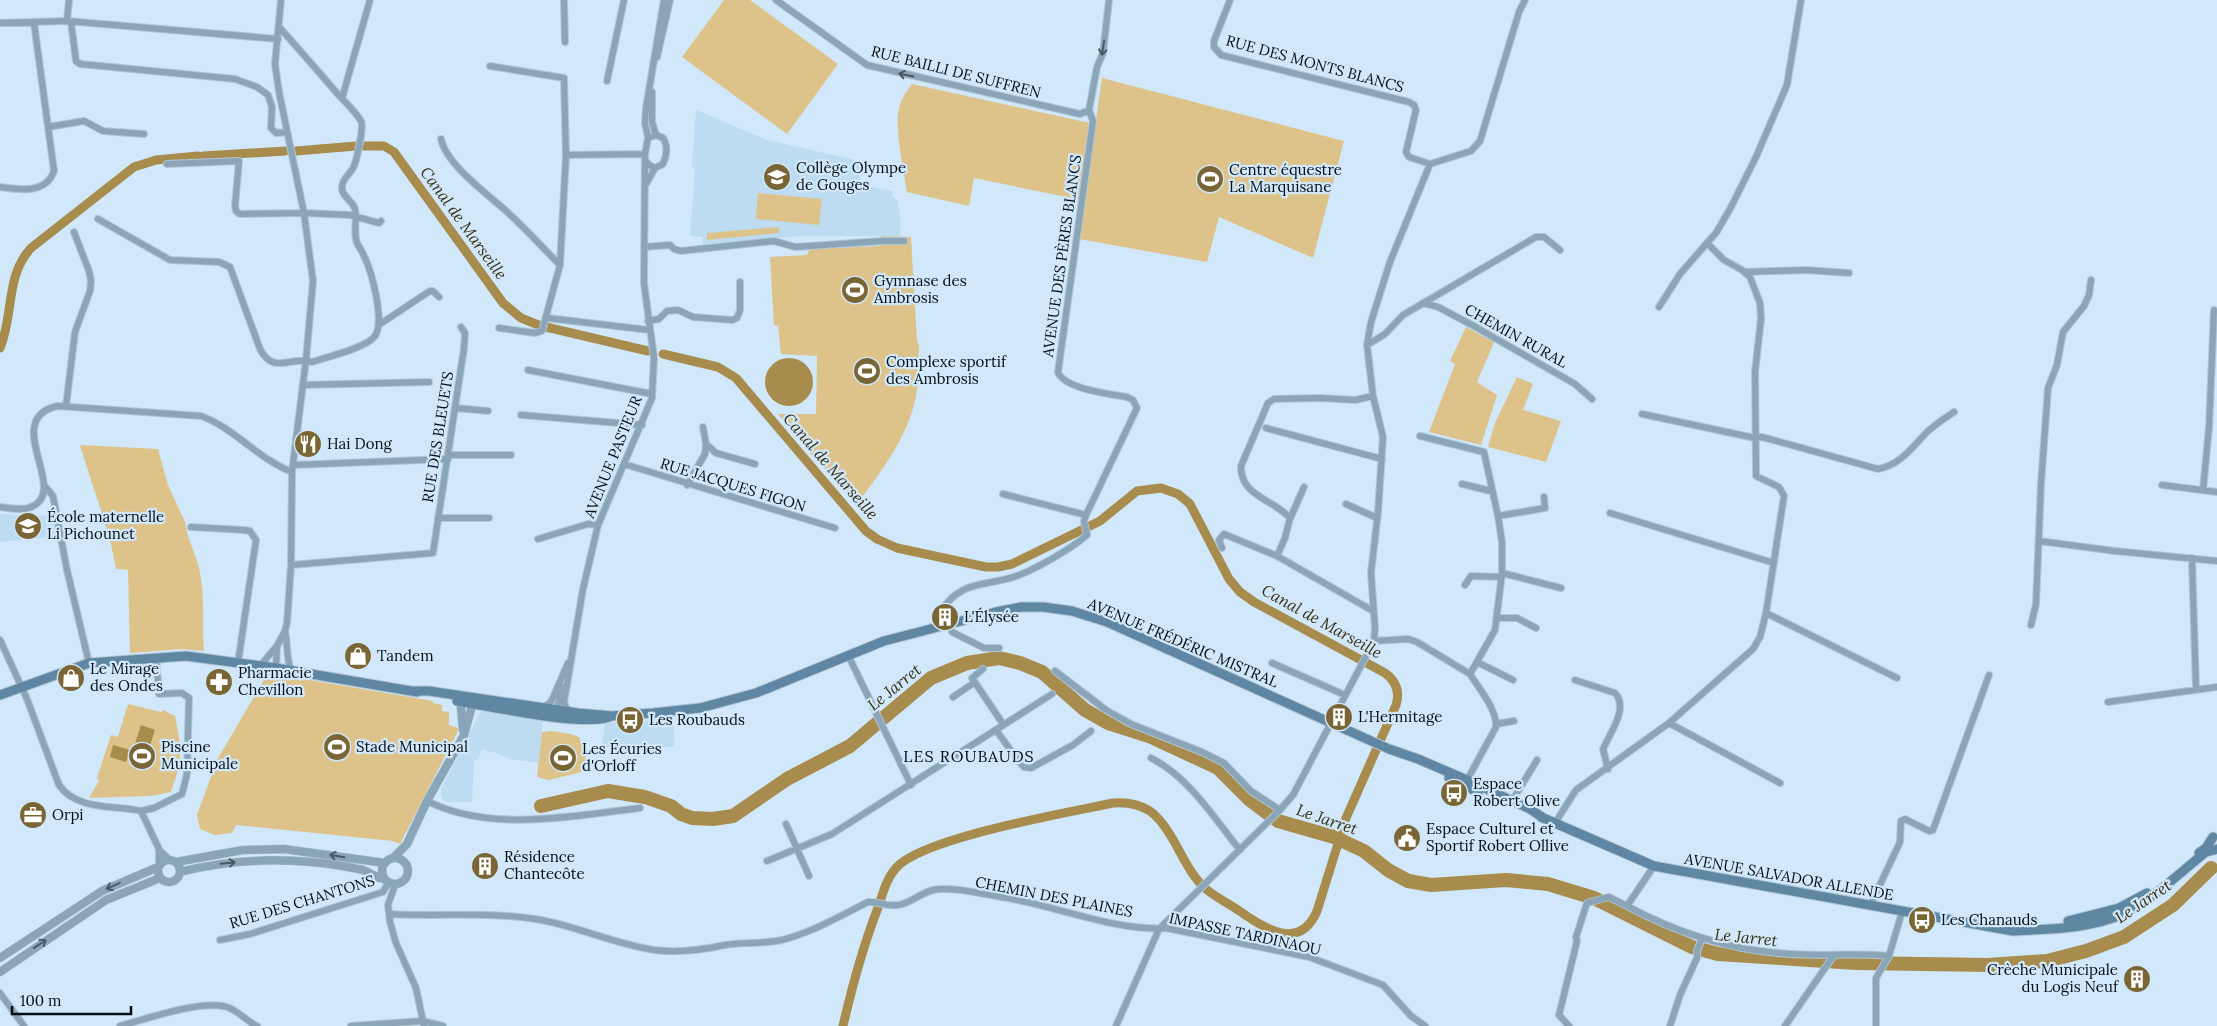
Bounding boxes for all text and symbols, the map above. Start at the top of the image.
street label: RUE DES MONTS BLANCS [1224,31,1406,96]
one-way arrow [1098,40,1108,56]
street label: RUE BAILLI DE SUFFREN [869,41,1043,102]
one-way arrow [898,70,914,79]
street label: AVENUE DES PÈRES BLANCS [1038,154,1085,359]
place label: Collège Olympe de Gouges [796,158,906,194]
place label: Centre équestre La Marquisane [1229,160,1342,196]
school or university icon: Collège Olympe de Gouges [762,162,792,192]
water label: Canal de Marseille [416,163,512,284]
sports icon: Centre équestre La Marquisane [1195,164,1225,194]
place label: Gymnase des Ambrosis [873,271,967,307]
sports icon: Gymnase des Ambrosis [840,275,870,305]
street label: CHEMIN RURAL [1462,299,1571,372]
place label: Complexe sportif des Ambrosis [886,352,1007,388]
sports icon: Complexe sportif des Ambrosis [852,356,882,386]
street label: RUE DES BLEUETS [418,370,457,504]
street label: AVENUE PASTEUR [579,392,646,522]
water label: Canal de Marseille [779,409,883,524]
restaurant icon: Hai Dong [293,429,323,459]
place label: Hai Dong [327,434,393,453]
street label: RUE JACQUES FIGON [658,453,808,516]
place label: École maternelle Li Pichounet [47,507,164,543]
school or university icon: École maternelle Li Pichounet [13,511,43,541]
water label: Canal de Marseille [1258,580,1386,663]
street label: AVENUE FRÉDÉRIC MISTRAL [1084,593,1282,691]
building icon: L'Élysée [930,602,960,632]
place label: L'Élysée [964,607,1019,626]
shop icon: Tandem [343,641,373,671]
place label: Tandem [377,646,434,665]
place label: Le Mirage des Ondes [90,659,163,695]
water label: Le Jarret [863,659,925,715]
shop icon: Le Mirage des Ondes [56,663,86,693]
place label: Pharmacie Chevillon [238,663,312,699]
pharmacy icon: Pharmacie Chevillon [204,667,234,697]
building icon: L'Hermitage [1324,702,1354,732]
bus stop icon: Les Roubauds [615,705,645,735]
place label: L'Hermitage [1358,707,1442,726]
place label: Les Roubauds [649,710,745,729]
sports icon: Stade Municipal [322,732,352,762]
place label: Piscine Municipale [161,737,238,773]
place label: Stade Municipal [356,737,468,756]
place label: Les Écuries d'Orloff [582,739,662,775]
sports icon: Piscine Municipale [127,741,157,771]
sports icon: Les Écuries d'Orloff [548,743,578,773]
district label: LES ROUBAUDS [903,746,1035,766]
place label: Espace Robert Olive [1473,774,1560,810]
bus stop icon: Espace Robert Olive [1439,778,1469,808]
water label: Le Jarret [1294,799,1360,839]
office icon: Orpi [18,800,48,830]
place label: Orpi [52,805,84,824]
place label: Espace Culturel et Sportif Robert Ollive [1426,819,1569,855]
public building icon: Espace Culturel et Sportif Robert Ollive [1392,823,1422,853]
place label: Résidence Chantecôte [504,847,585,883]
street label: AVENUE SALVADOR ALLENDE [1682,849,1895,904]
one-way arrow [329,850,345,860]
building icon: Résidence Chantecôte [470,851,500,881]
one-way arrow [220,858,236,868]
street label: RUE DES CHANTONS [227,870,377,933]
street label: CHEMIN DES PLAINES [974,872,1134,921]
water label: Le Jarret [2111,875,2175,927]
one-way arrow [106,882,121,891]
bus stop icon: Les Chanauds [1907,905,1937,935]
street label: IMPASSE TARDINAOU [1167,908,1323,959]
place label: Les Chanauds [1941,910,2038,929]
water label: Le Jarret [1713,924,1779,950]
one-way arrow [33,939,47,949]
place label: Crèche Municipale du Logis Neuf [1987,960,2119,996]
building icon: Crèche Municipale du Logis Neuf [2122,964,2152,994]
scale bar [12,984,131,1016]
text: 100 m [20,991,61,1010]

